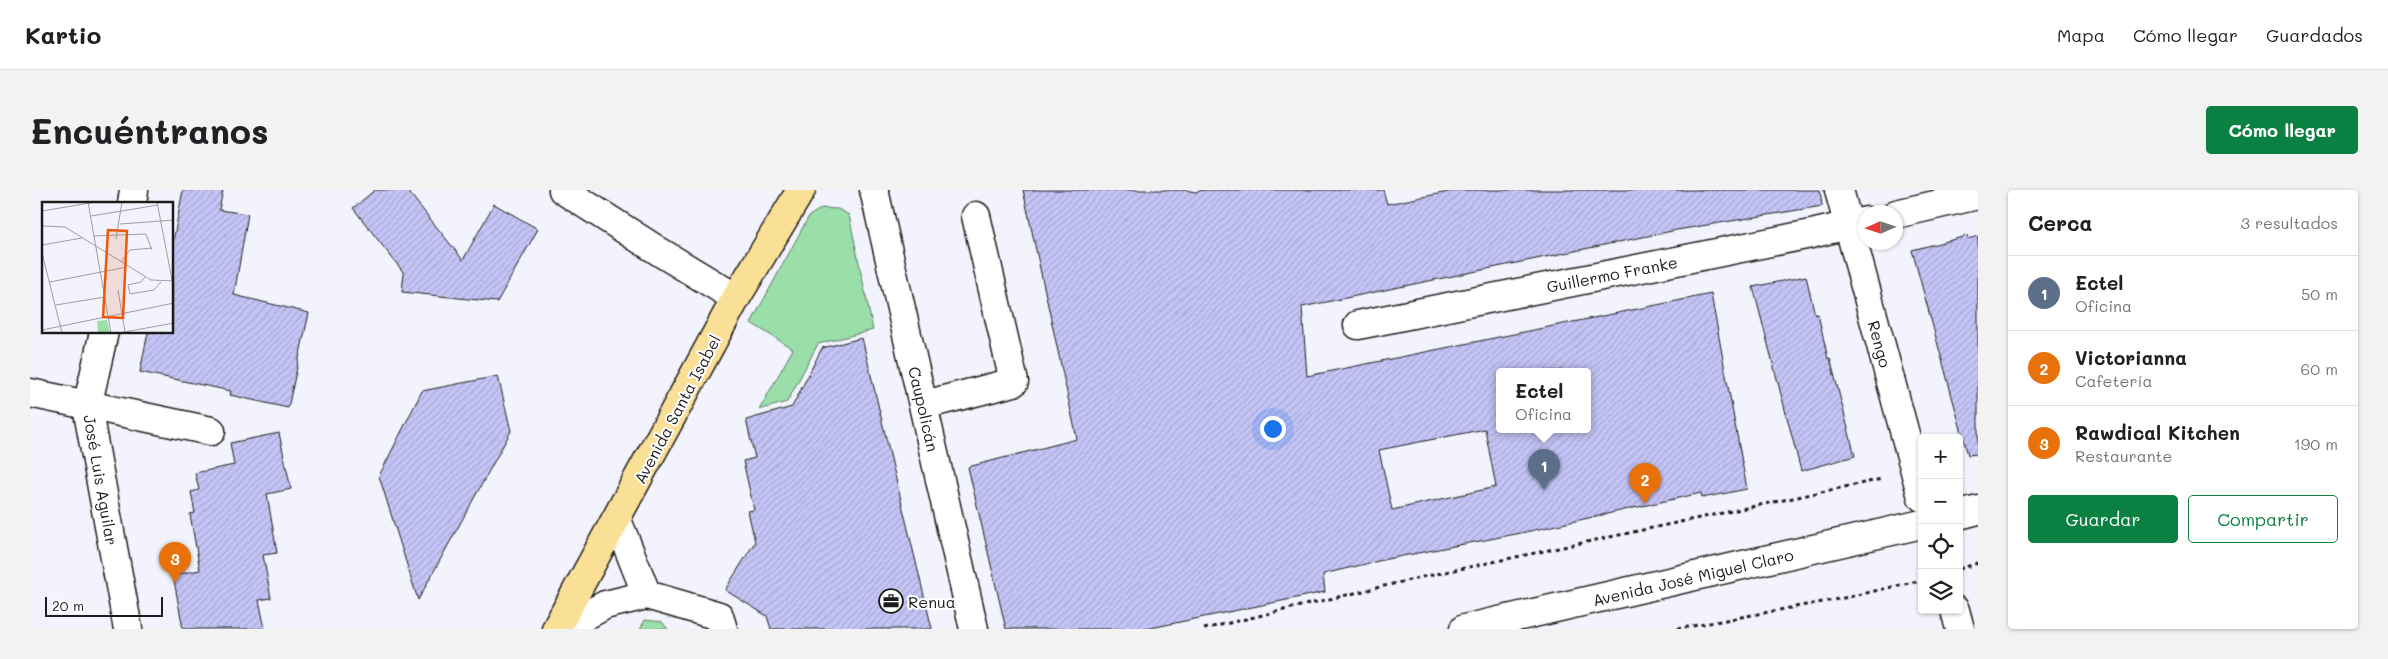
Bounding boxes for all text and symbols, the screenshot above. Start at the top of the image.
text: Kartio [25,19,101,50]
text: Mapa [2057,23,2105,47]
text: Cómo llegar [2133,23,2238,47]
text: Guardados [2266,23,2363,47]
button: Cómo llegar [2206,106,2358,154]
text: Encuéntranos [30,107,269,153]
inset map [42,202,174,334]
north arrow [1858,205,1903,250]
text: Cerca [2028,209,2093,236]
text: 3 resultados [2241,212,2338,233]
street label: Guillermo Franke [1545,251,1679,297]
text: Ectel [2075,270,2123,295]
text: 1 [2040,283,2048,304]
text: 50 m [2301,283,2338,304]
text: Oficina [2075,295,2132,316]
street label: Rengo [1864,318,1896,370]
street label: Avenida Santa Isabel [629,331,725,487]
text: Victorianna [2075,345,2187,370]
text: 2 [2040,358,2048,379]
text: 60 m [2301,358,2338,379]
street label: Caupolicán [904,364,944,454]
popup [1496,368,1591,433]
text: Cafetería [2075,370,2153,391]
text: Ectel [1515,378,1563,403]
text: Oficina [1515,403,1572,424]
street label: José Luis Aguilar [79,413,123,547]
your location [1260,416,1286,442]
text: Rawdical Kitchen [2075,420,2240,445]
text: 3 [2039,433,2049,454]
text: 190 m [2294,433,2338,454]
map controls [1918,434,1963,614]
button: + [1918,434,1963,479]
text: Restaurante [2075,445,2173,466]
pin: 1 [1528,449,1560,490]
pin: 2 [1629,463,1661,504]
button: − [1918,479,1963,524]
button: Guardar [2028,495,2178,543]
button: Compartir [2188,495,2338,543]
button: locate [1918,524,1963,569]
pin: 3 [159,542,191,583]
street label: Avenida José Miguel Claro [1590,544,1796,610]
button: layers [1918,569,1963,614]
office icon: Renua [878,588,904,614]
place label: Renua [908,591,956,612]
scale bar [45,594,162,617]
text: 20 m [52,596,84,615]

